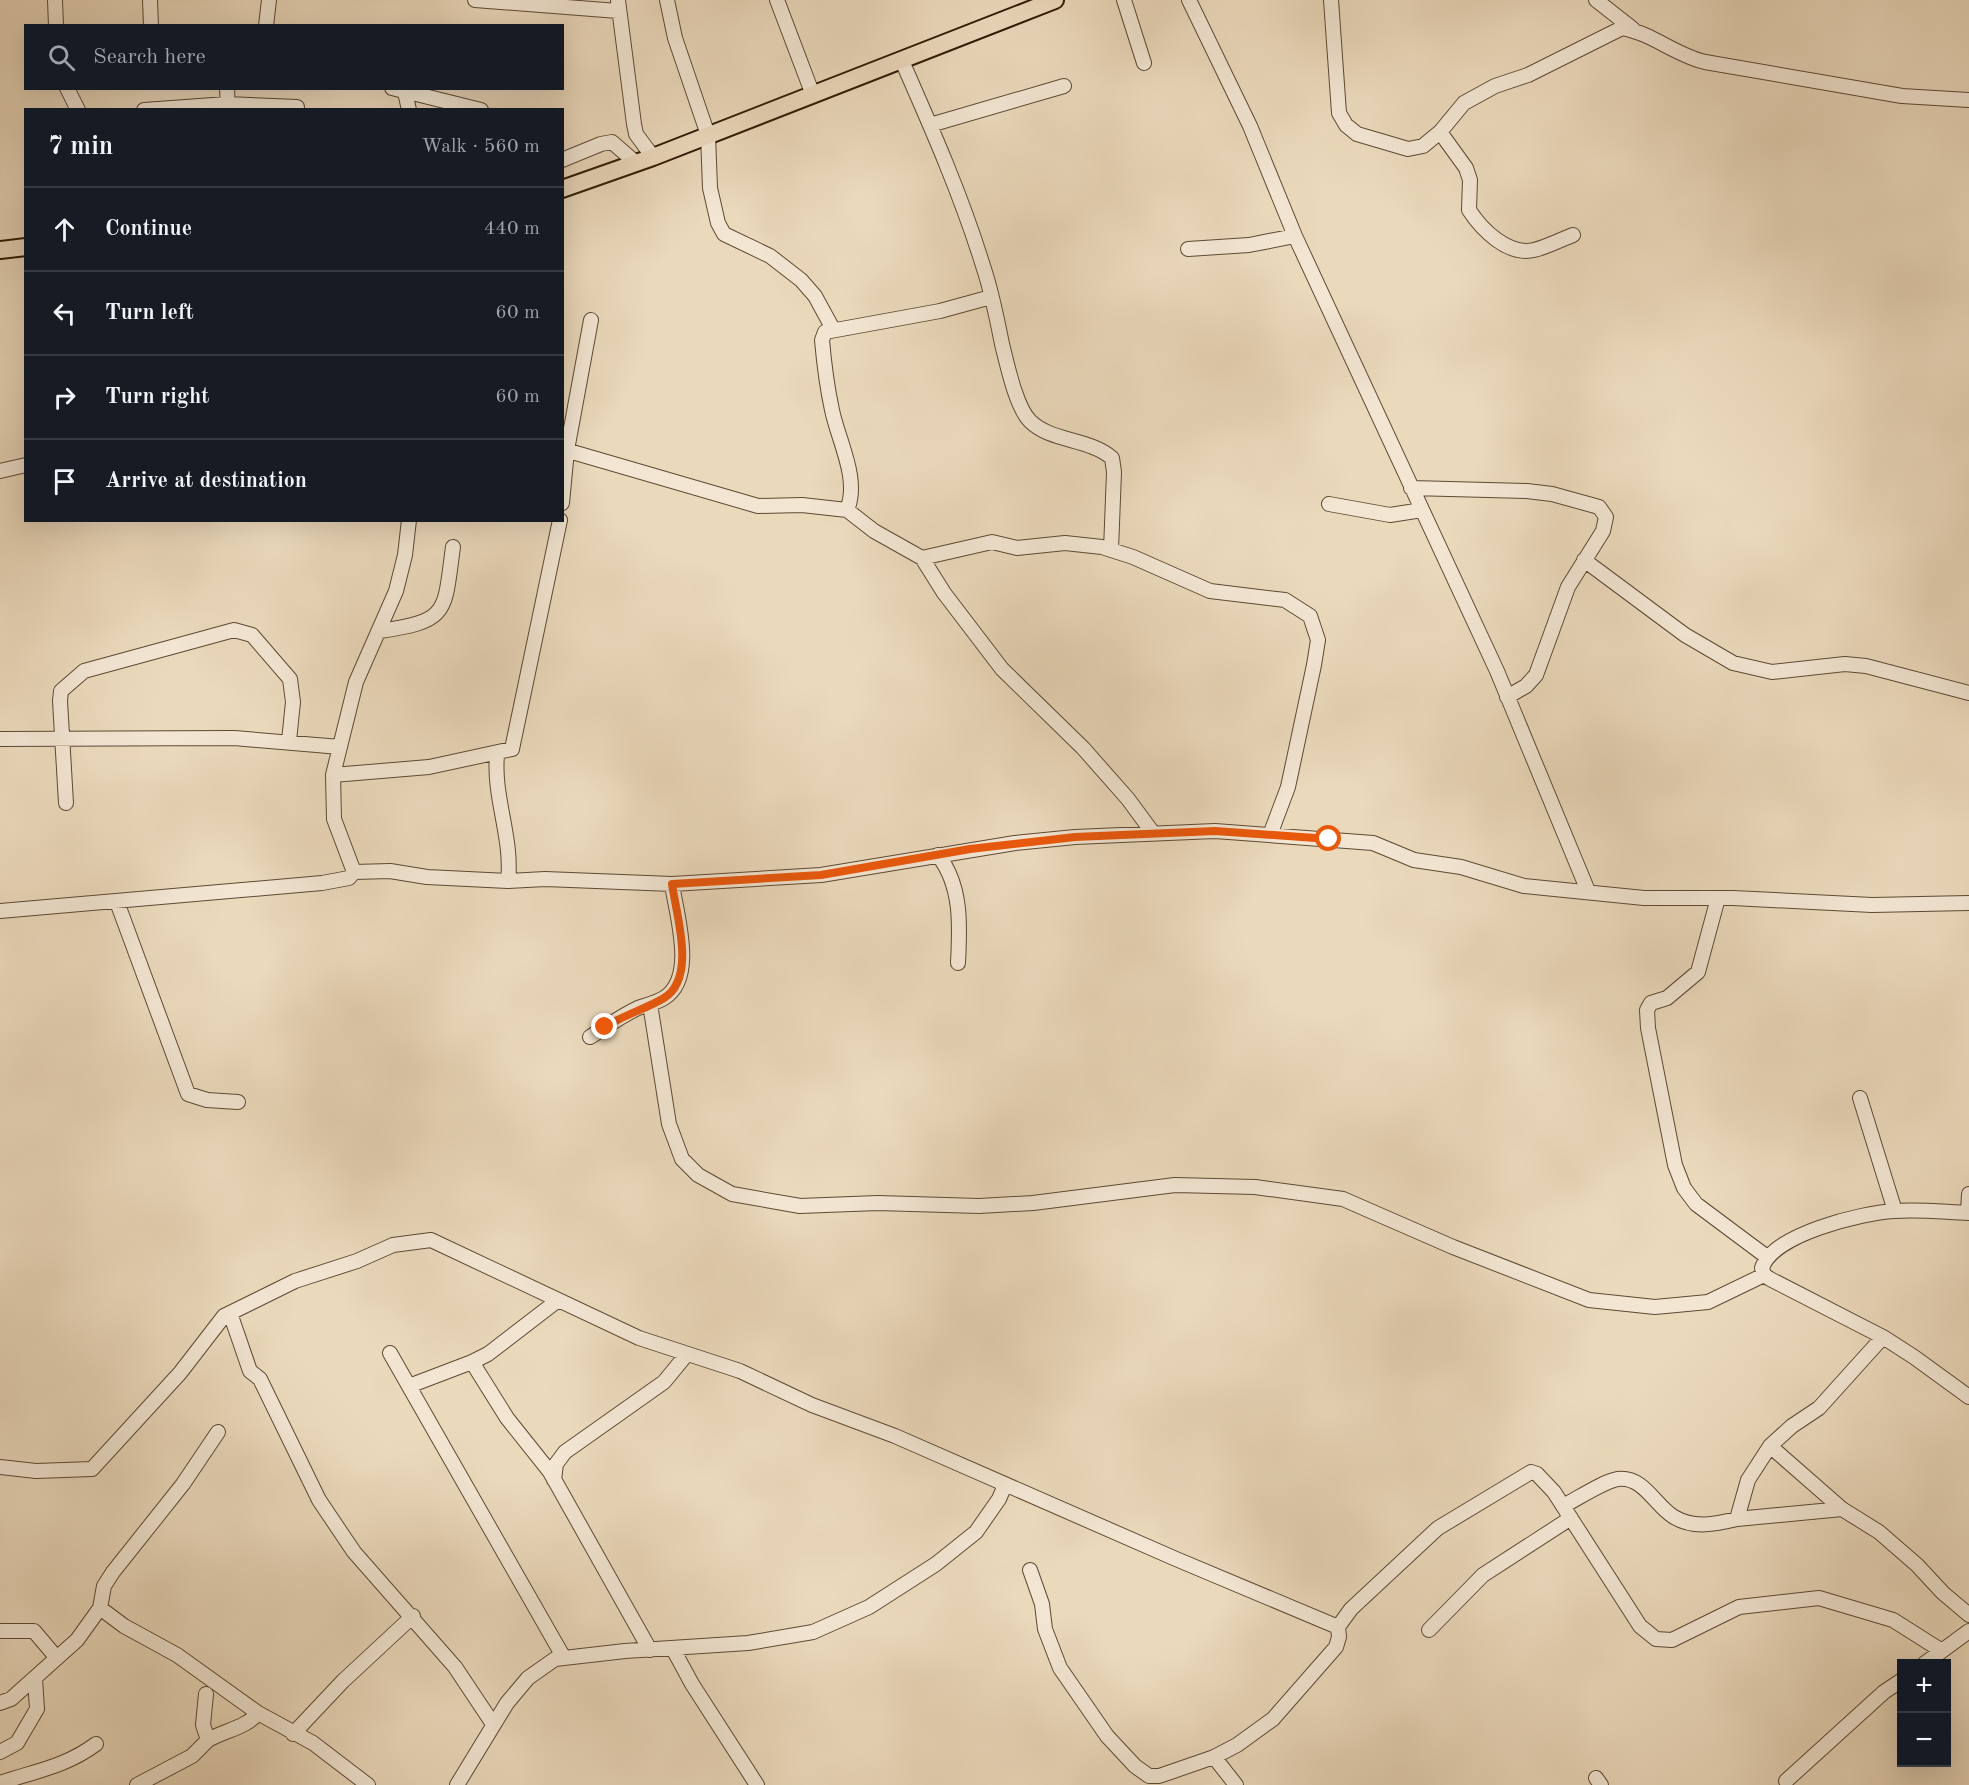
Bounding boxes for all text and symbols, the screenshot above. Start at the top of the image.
search box [24,24,564,90]
icon: search [45,41,78,74]
text: Search here [93,46,206,68]
text: 7 min [48,134,113,160]
text: Walk · 560 m [421,137,540,157]
icon: ahead [48,213,81,246]
text: Continue [105,218,192,240]
text: 440 m [484,219,540,239]
icon: left [48,297,81,330]
text: Turn left [105,302,194,324]
text: 60 m [495,303,540,323]
icon: right [48,381,81,414]
text: Turn right [105,386,209,408]
text: 60 m [495,387,540,407]
icon: arrive [48,465,81,498]
text: Arrive at destination [105,470,307,492]
route start [1315,825,1341,851]
route end [591,1013,617,1039]
map controls [1897,1659,1951,1767]
button: + [1897,1659,1951,1713]
button: − [1897,1713,1951,1767]

